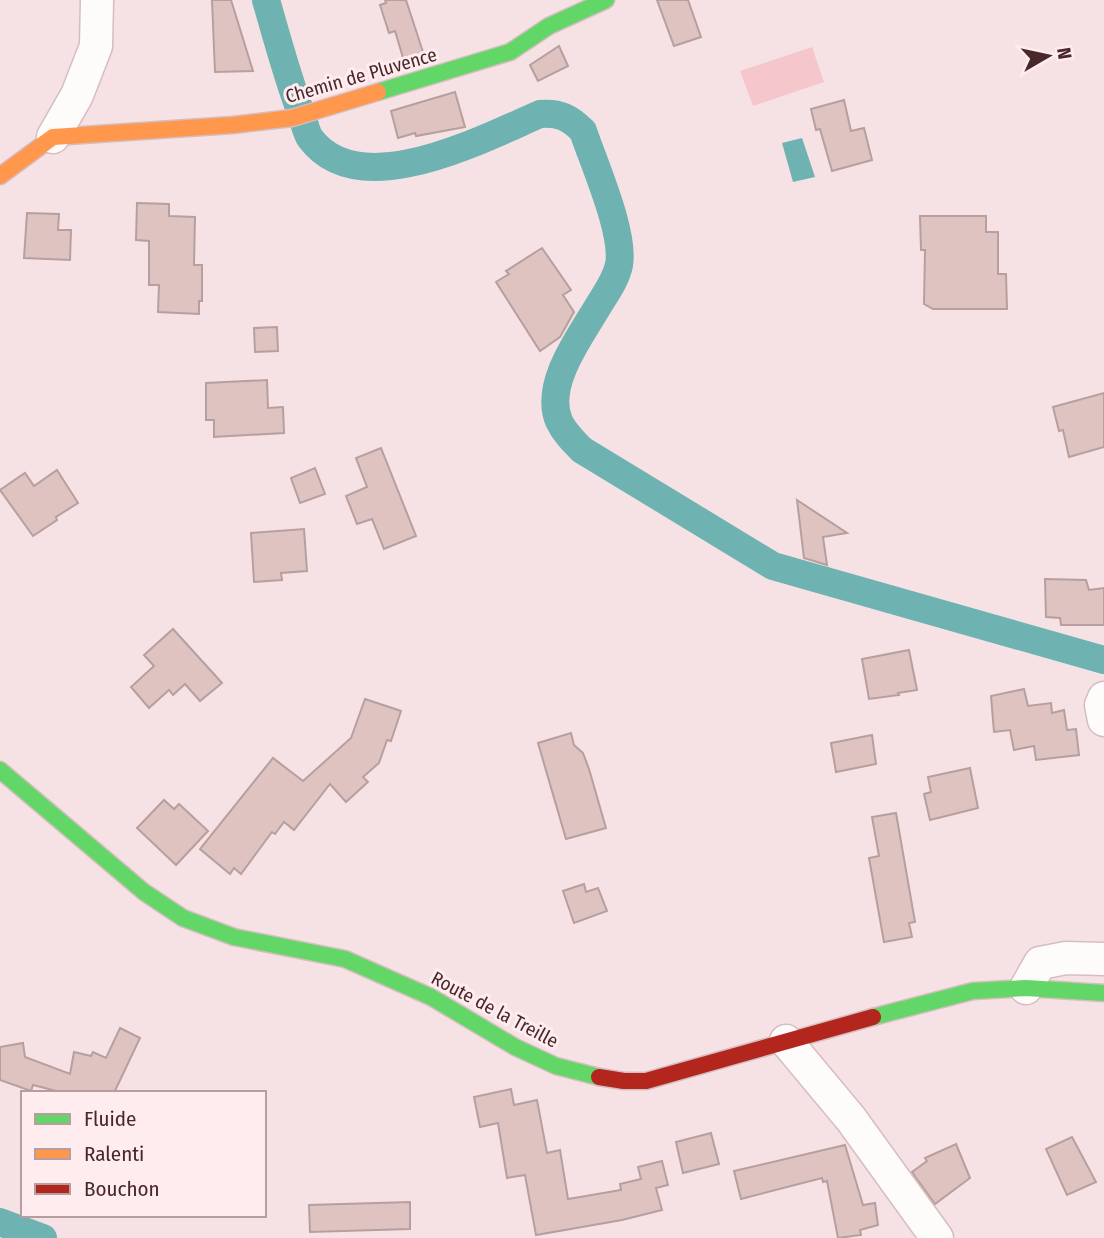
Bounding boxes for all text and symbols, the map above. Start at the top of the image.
north arrow [1013,21,1083,91]
street label: Chemin de Pluvence [283,43,439,108]
text: N [1052,46,1077,61]
street label: Route de la Treille [427,966,562,1053]
legend [21,1091,266,1217]
text: Fluide [84,1106,136,1132]
text: Ralenti [84,1141,144,1167]
text: Bouchon [84,1176,160,1202]

